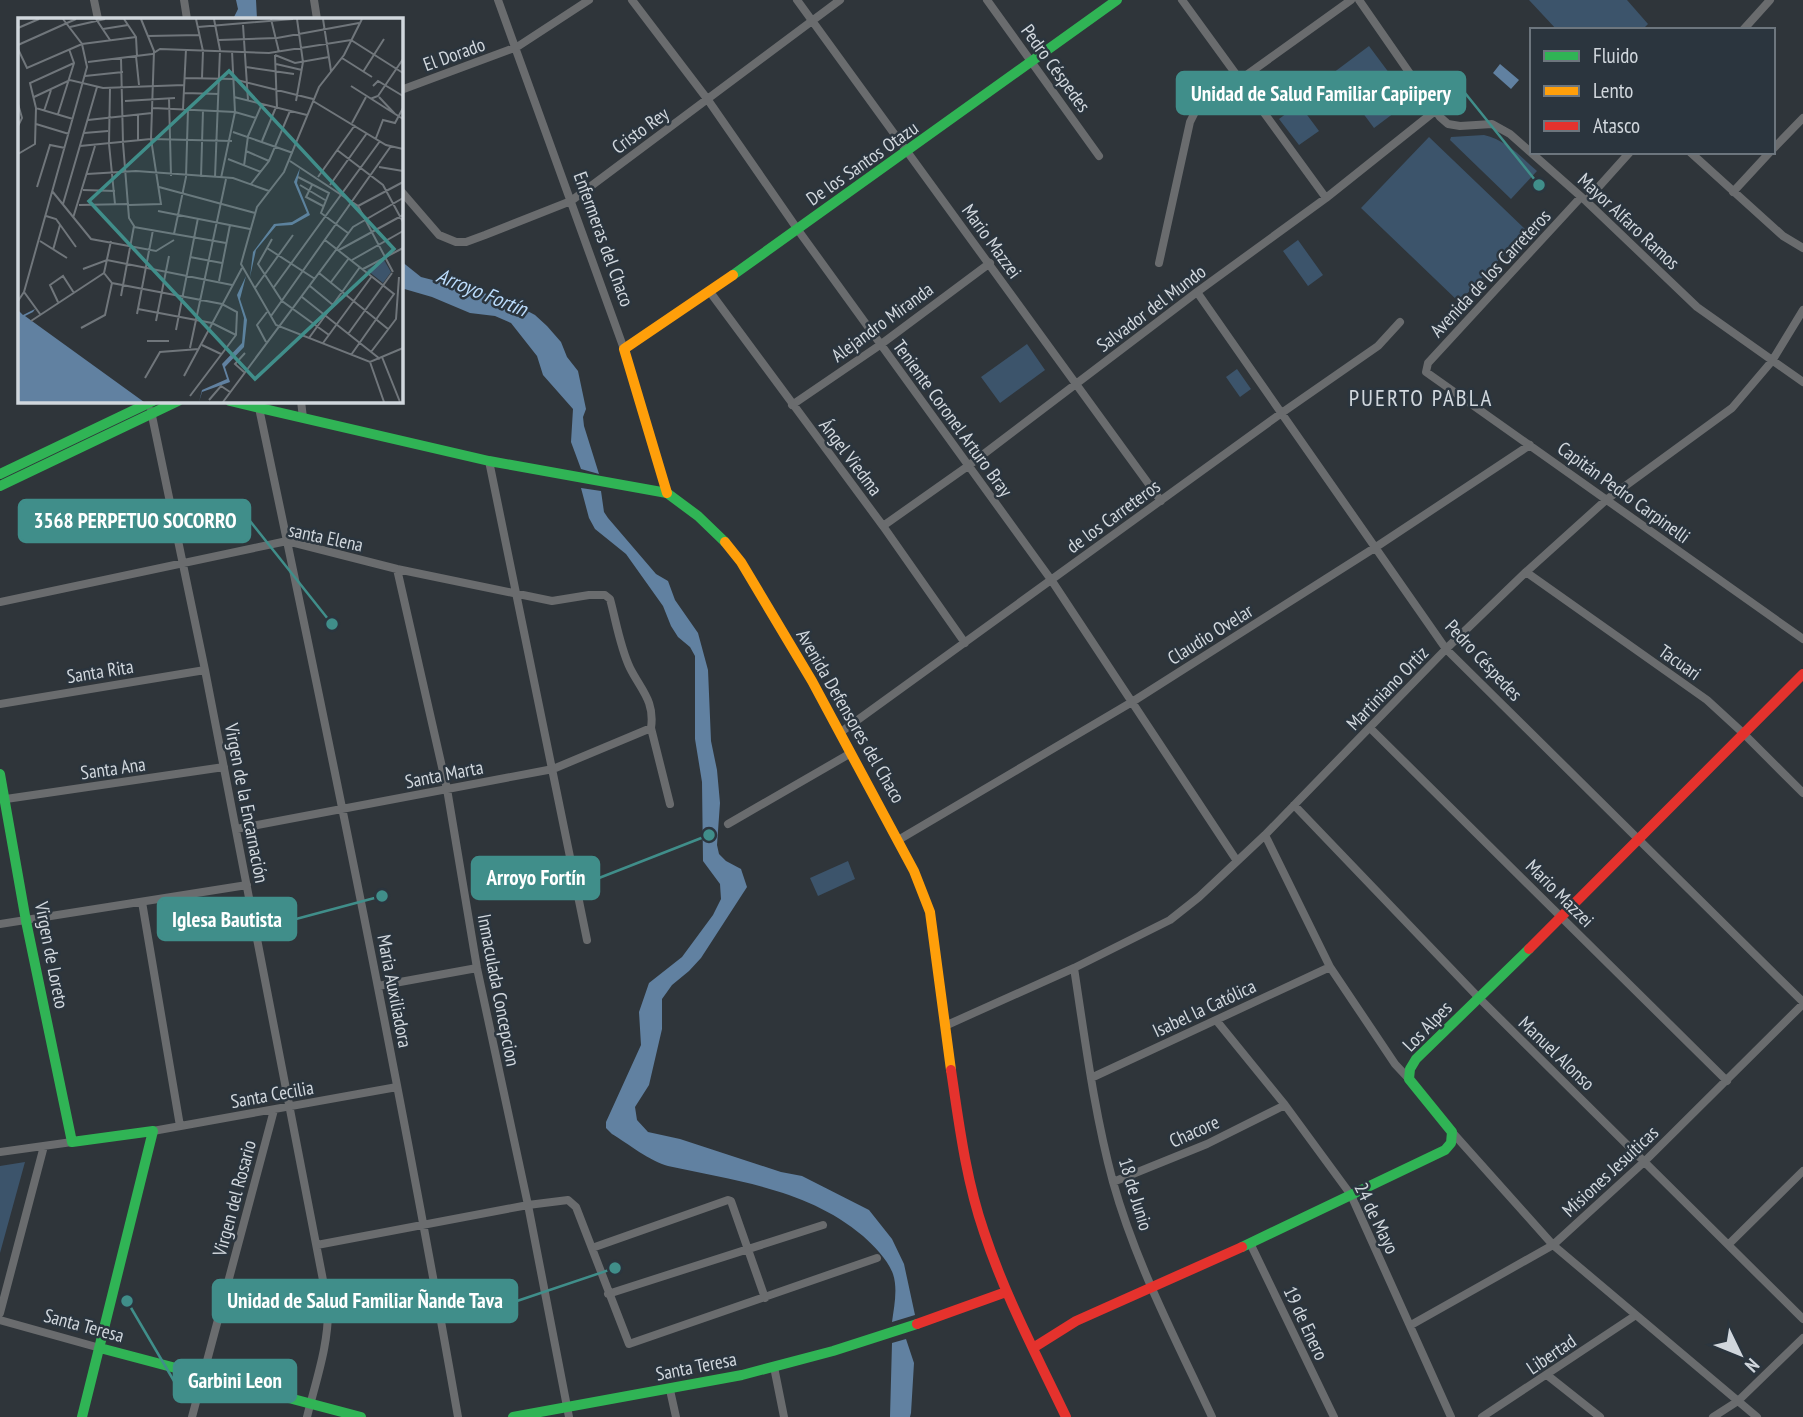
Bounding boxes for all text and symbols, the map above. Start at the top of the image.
inset map [18,18,402,402]
street label: Pedro Céspedes [1016,19,1096,117]
legend [1530,28,1775,154]
street label: El Dorado [420,32,488,76]
text: Fluido [1593,42,1638,69]
callout: Unidad de Salud Familiar Capiipery [1177,72,1465,114]
text: Lento [1593,77,1633,104]
text: Unidad de Salud Familiar Capiipery [1191,80,1452,107]
street label: Cristo Rey [607,101,674,159]
text: Atasco [1593,112,1640,139]
street label: De los Santos Otazu [801,116,923,210]
street label: Enfermeras del Chaco [569,168,639,310]
street label: Mayor Alfaro Ramos [1573,168,1685,274]
street label: Mario Mazzei [957,199,1027,283]
street label: Avenida de los Carreteros [1425,204,1555,342]
street label: Salvador del Mundo [1092,259,1210,357]
water label: Arroyo Fortín [433,262,533,323]
street label: Alejandro Miranda [826,277,938,367]
street label: Teniente Coronel Arturo Bray [888,335,1019,502]
district label: PUERTO PABLA [1349,383,1493,412]
street label: Ángel Viedma [814,414,888,500]
street label: Capitán Pedro Carpinelli [1553,436,1695,548]
street label: de los Carreteros [1061,474,1165,558]
callout: 3568 PERPETUO SOCORRO [19,500,250,542]
text: 3568 PERPETUO SOCORRO [33,507,237,534]
street label: santa Elena [287,517,365,557]
street label: Claudio Ovelar [1163,598,1258,670]
street label: Pedro Céspedes [1440,614,1528,706]
street label: Avenida Defensores del Chaco [791,625,911,807]
street label: Tacuari [1654,639,1706,685]
street label: Martiniano Ortiz [1341,641,1433,735]
street label: Santa Rita [65,654,135,688]
street label: Virgen de la Encarnación [220,720,274,885]
street label: Santa Ana [79,752,147,784]
street label: Santa Marta [403,755,485,793]
street label: Mario Mazzei [1521,854,1599,932]
callout: Arroyo Fortín [472,857,599,899]
text: Arroyo Fortín [486,864,585,891]
callout: Iglesa Bautista [158,898,296,940]
street label: Virgen de Loreto [30,899,74,1010]
text: Iglesa Bautista [172,906,282,933]
street label: Inmaculada Concepcion [472,912,526,1068]
street label: Maria Auxiliadora [372,932,418,1050]
street label: Isabel la Católica [1148,974,1260,1042]
street label: Los Alpes [1397,996,1457,1056]
street label: Manuel Alonso [1514,1011,1600,1095]
street label: Santa Cecilia [229,1075,315,1113]
street label: Chacore [1165,1109,1223,1153]
street label: Misiones Jesuíticas [1557,1120,1663,1222]
street label: Virgen del Rosario [207,1137,261,1260]
street label: 18 de Junio [1114,1155,1158,1233]
street label: 24 de Mayo [1349,1178,1405,1258]
callout: Unidad de Salud Familiar Ñande Tava [213,1280,517,1322]
street label: 19 de Enero [1278,1282,1334,1364]
text: Unidad de Salud Familiar Ñande Tava [227,1287,503,1314]
street label: Santa Teresa [41,1303,127,1347]
north arrow [1705,1319,1775,1389]
street label: Libertad [1522,1329,1580,1379]
street label: Santa Teresa [654,1346,738,1386]
text: N [1740,1354,1765,1378]
callout: Garbini Leon [174,1360,296,1402]
text: Garbini Leon [188,1367,282,1394]

